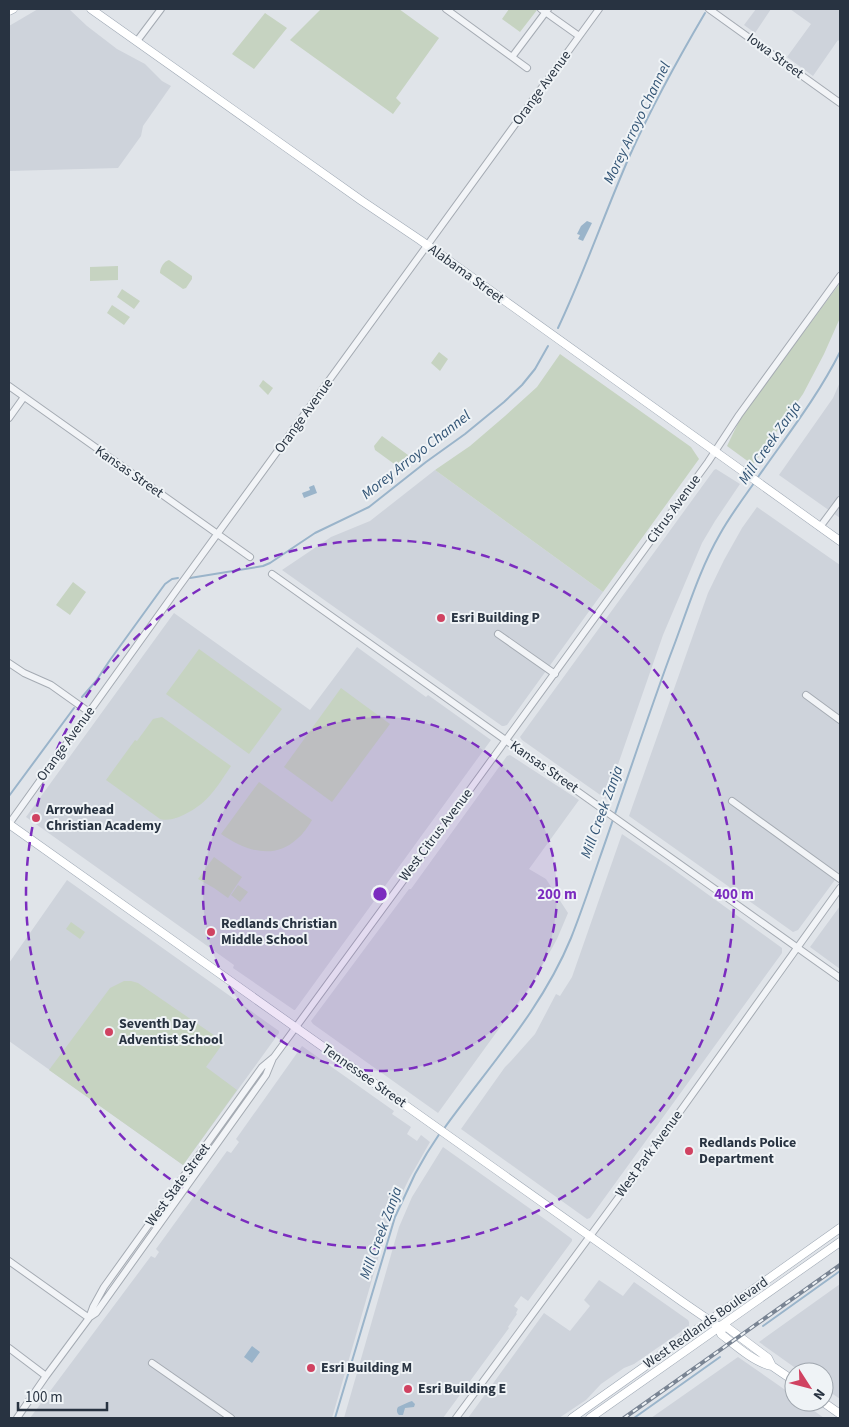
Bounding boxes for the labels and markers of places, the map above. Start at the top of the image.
place label: Esri Building P [451,608,540,628]
marker: Esri Building P [435,612,447,624]
place label: Arrowhead Christian Academy [45,800,162,836]
marker: Arrowhead Christian Academy [30,812,42,824]
centre of rings [371,885,389,903]
place label: Redlands Christian Middle School [221,914,337,950]
marker: Redlands Christian Middle School [205,926,217,938]
place label: Seventh Day Adventist School [118,1014,223,1050]
marker: Seventh Day Adventist School [103,1026,115,1038]
place label: Redlands Police Department [699,1133,796,1169]
marker: Redlands Police Department [683,1145,695,1157]
place label: Esri Building M [321,1358,412,1378]
marker: Esri Building M [305,1362,317,1374]
place label: Esri Building E [418,1379,506,1399]
marker: Esri Building E [402,1383,414,1395]

